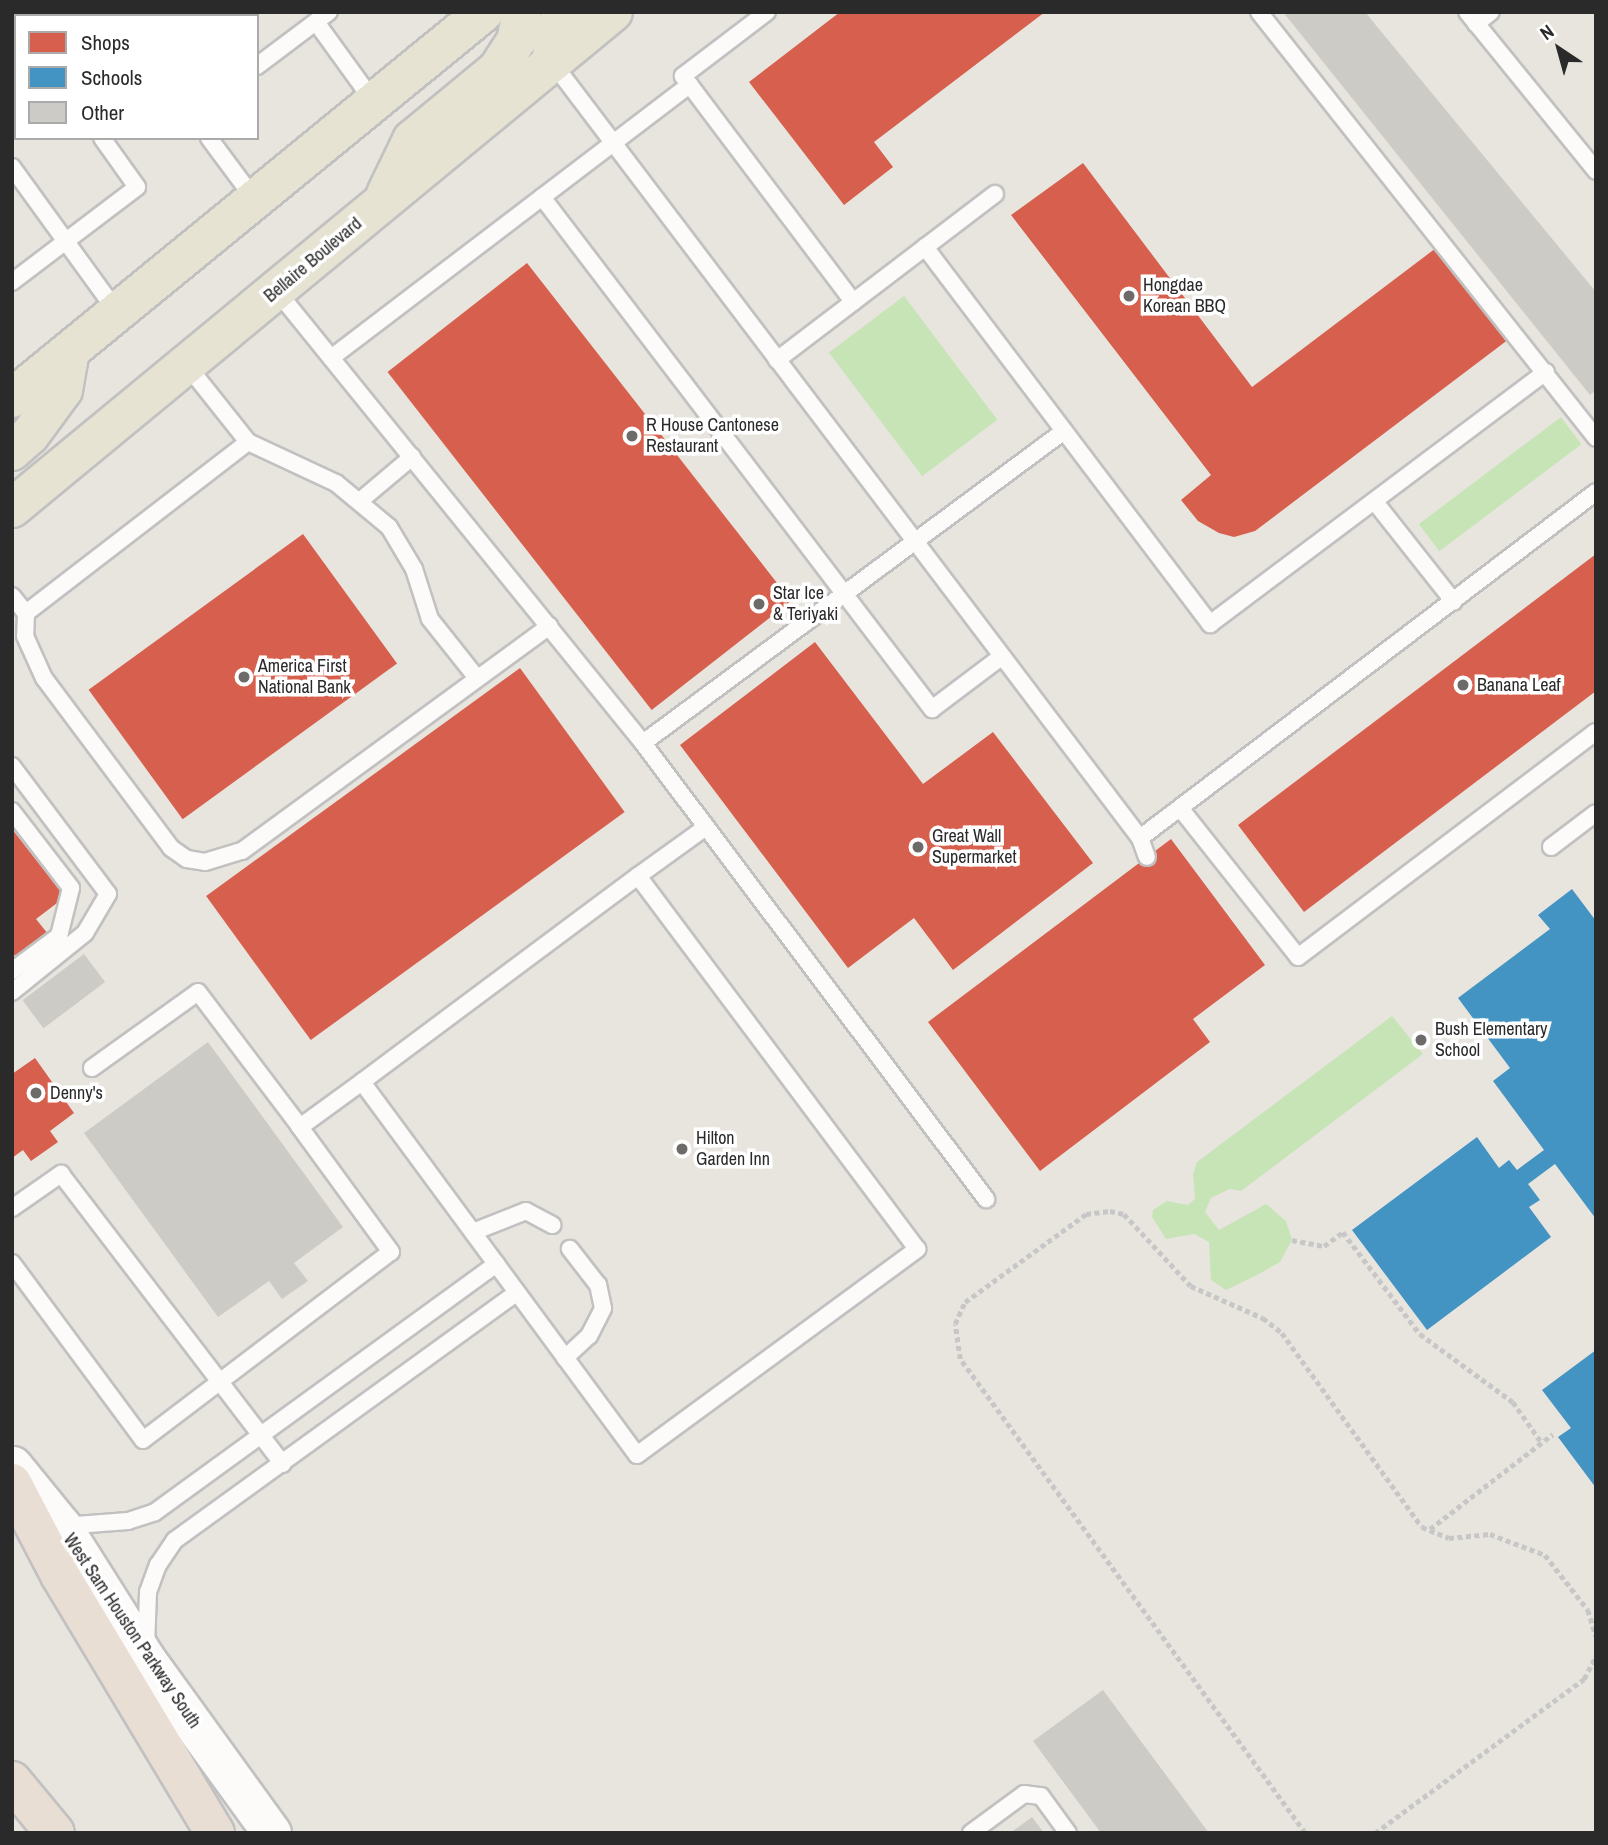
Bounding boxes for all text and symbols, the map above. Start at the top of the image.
legend [14,14,259,140]
north arrow [1524,14,1594,84]
text: N [1534,18,1559,46]
text: Shops [81,28,130,57]
text: Schools [81,63,142,92]
text: Other [81,98,124,127]
street label: Bellaire Boulevard [260,213,366,307]
place label: Hongdae Korean BBQ [1143,275,1226,318]
marker: Hongdae Korean BBQ [1121,288,1137,304]
place label: R House Cantonese Restaurant [646,415,779,458]
marker: R House Cantonese Restaurant [624,428,640,444]
place label: Star Ice & Teriyaki [773,583,839,626]
marker: Star Ice & Teriyaki [751,596,767,612]
place label: America First National Bank [258,656,351,698]
marker: America First National Bank [236,669,252,685]
place label: Banana Leaf [1477,674,1561,696]
marker: Banana Leaf [1455,677,1471,693]
place label: Great Wall Supermarket [932,826,1016,868]
marker: Great Wall Supermarket [910,839,926,855]
place label: Bush Elementary School [1435,1019,1547,1062]
marker: Bush Elementary School [1413,1032,1429,1048]
place label: Denny's [50,1082,103,1104]
marker: Denny's [28,1085,44,1101]
place label: Hilton Garden Inn [696,1128,770,1170]
marker: Hilton Garden Inn [674,1141,690,1157]
street label: West Sam Houston Parkway South [59,1530,205,1732]

